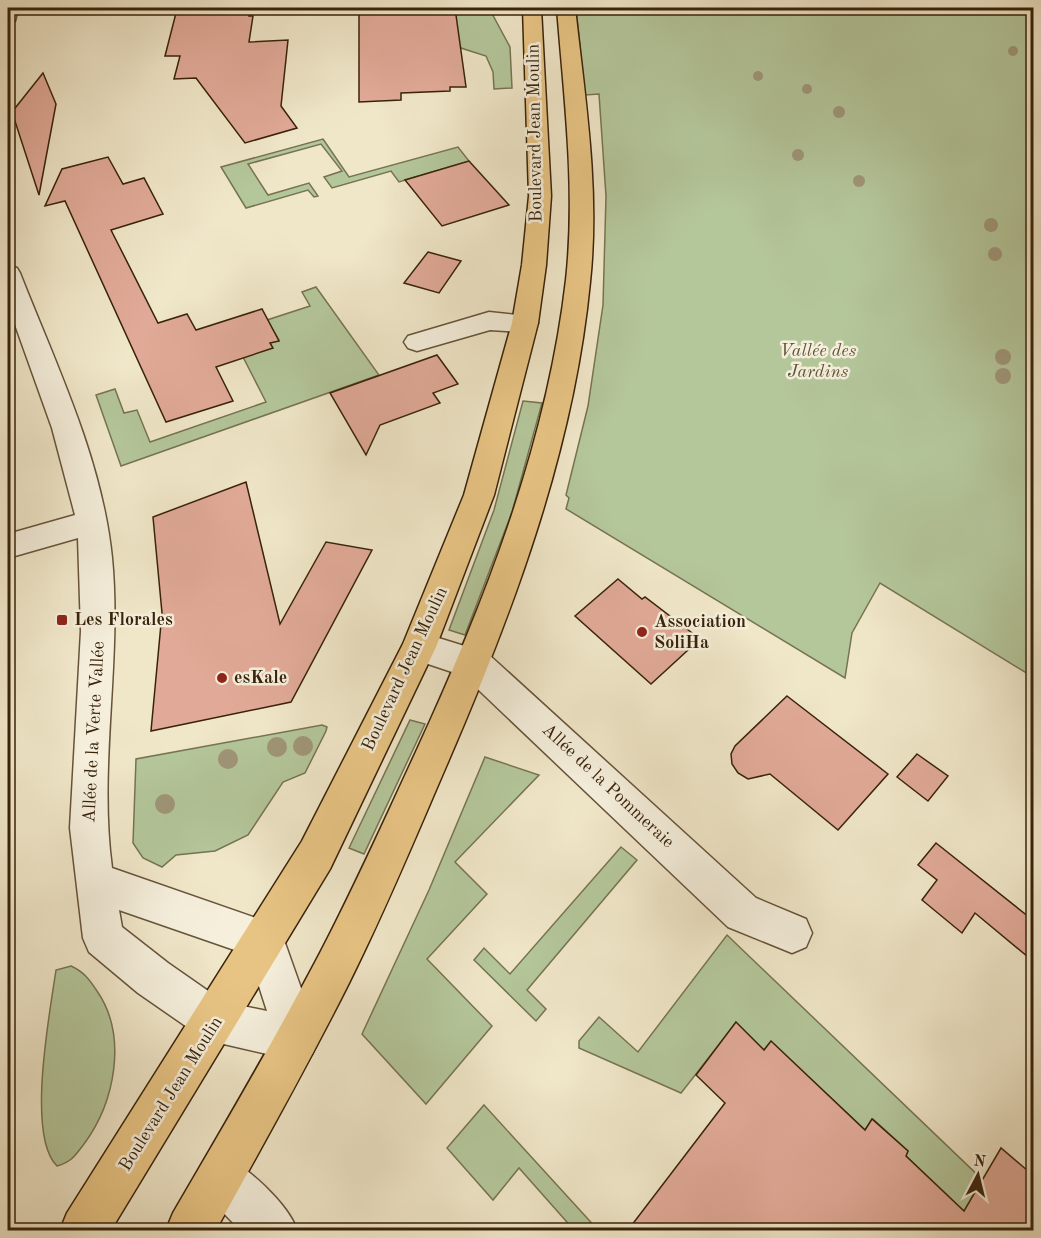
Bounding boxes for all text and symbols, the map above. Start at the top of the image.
street label: Boulevard Jean Moulin [524,43,546,222]
park label: Vallée des Jardins [780,342,857,381]
street label: Boulevard Jean Moulin [359,584,451,754]
place label: Les Florales [74,611,173,629]
marker: Les Florales [55,613,69,627]
place label: Association SoliHa [654,613,746,652]
marker: Association SoliHa [635,625,649,639]
street label: Allée de la Verte Vallée [80,641,108,823]
place label: esKale [234,669,287,687]
marker: esKale [215,671,229,685]
street label: Allée de la Pommeraie [539,720,677,852]
street label: Boulevard Jean Moulin [116,1013,226,1174]
north arrow [948,1145,1008,1205]
text: N [973,1153,987,1171]

